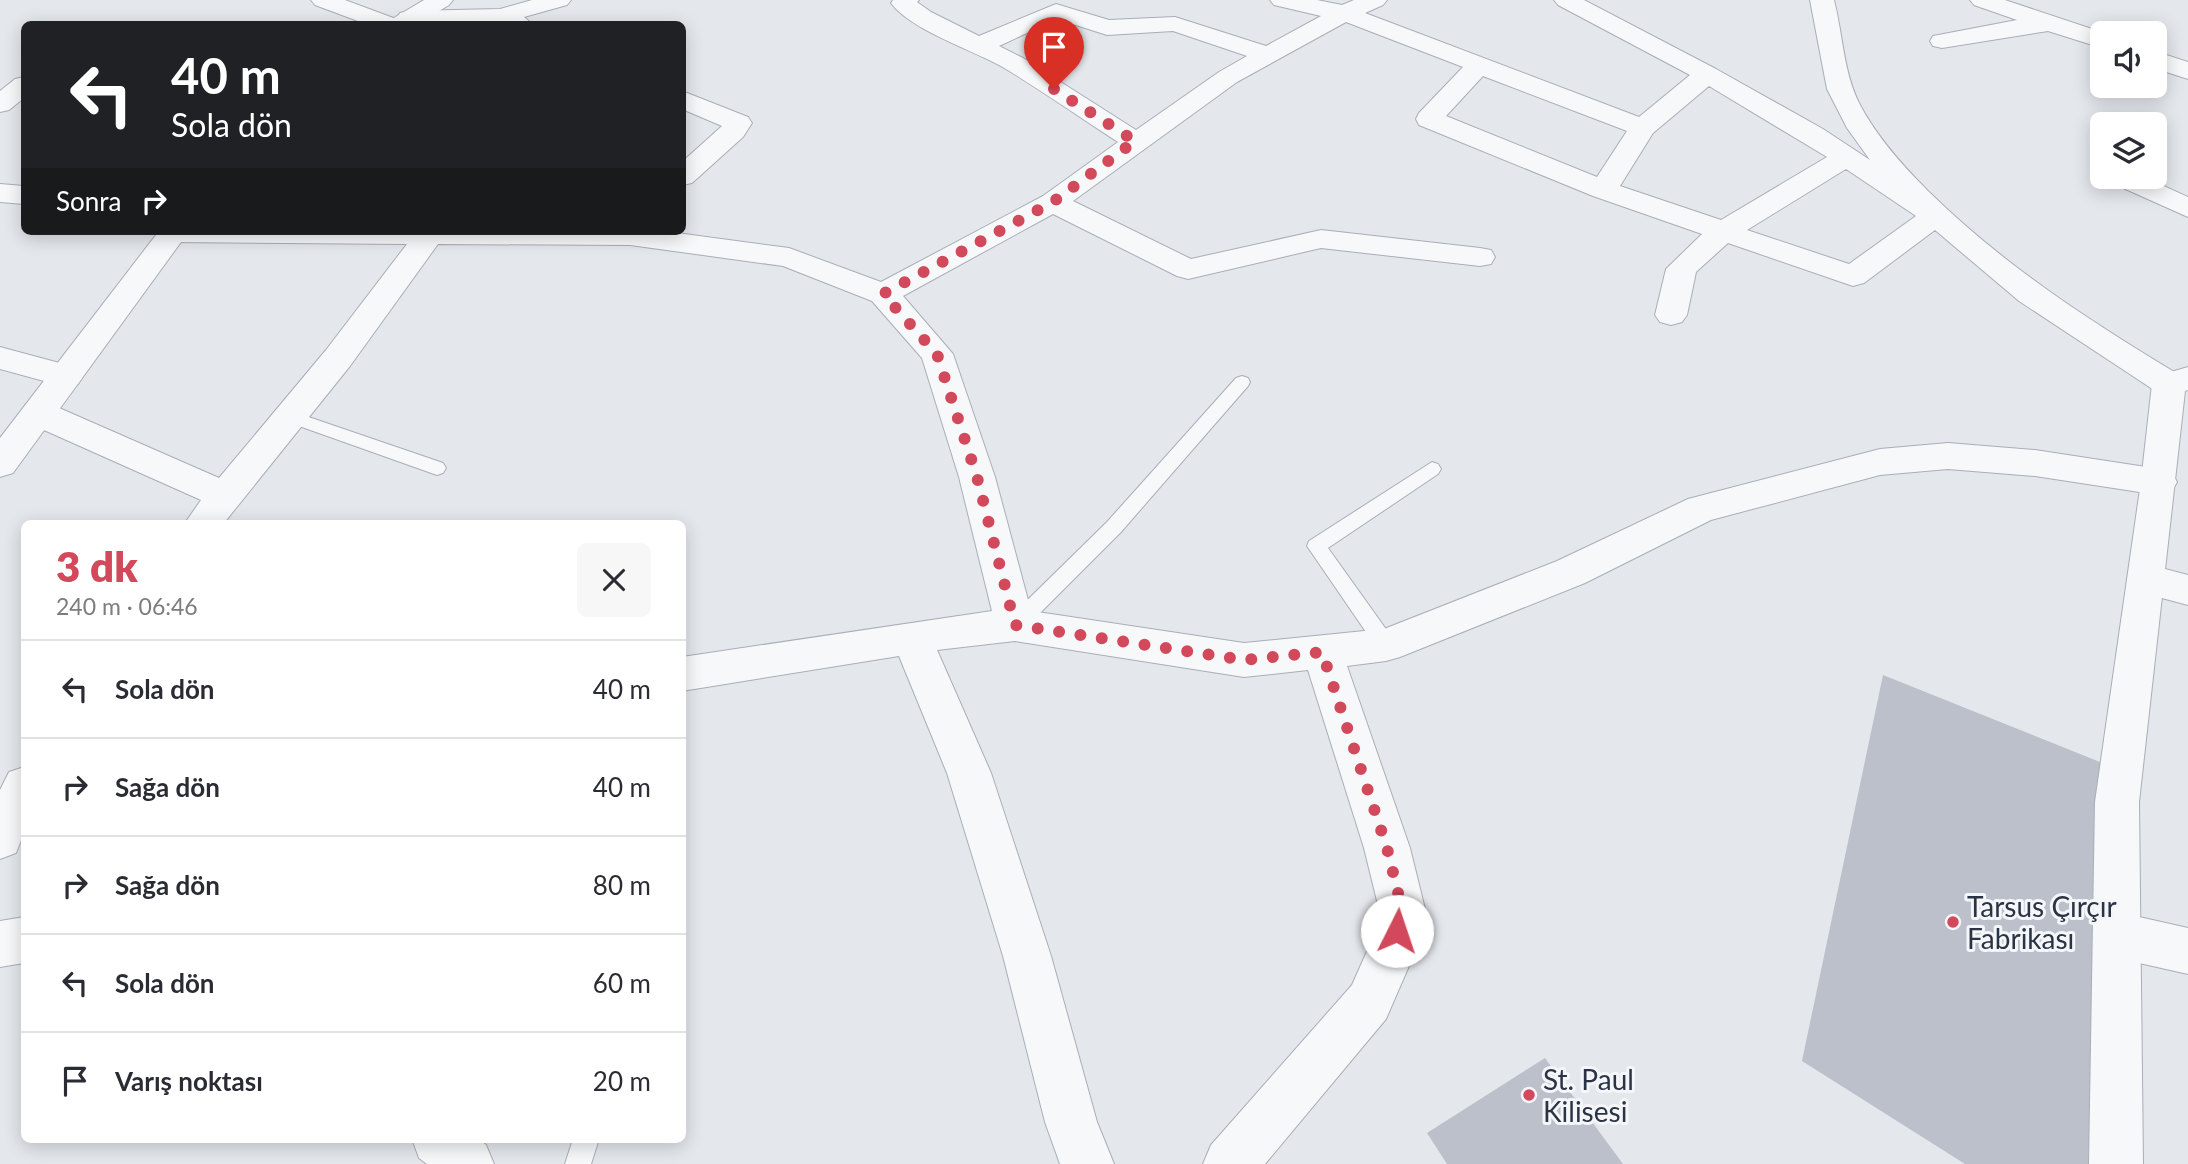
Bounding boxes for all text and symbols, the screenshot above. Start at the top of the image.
pin [1024,17,1084,89]
map controls [2090,21,2167,189]
button: sound [2090,21,2167,98]
icon: arrive [1035,28,1073,66]
text: 40 m [171,46,281,104]
icon: left [56,49,147,140]
text: Sola dön [171,105,292,144]
button: layers [2090,112,2167,189]
icon: right [135,182,173,220]
text: Sonra [56,185,121,217]
text: 3 dk [56,541,138,591]
button: close [577,543,651,617]
text: 240 m · 06:46 [56,592,198,620]
icon: left [56,670,94,708]
text: Sola dön [115,673,215,705]
text: 40 m [593,673,651,705]
icon: right [56,768,94,806]
text: Sağa dön [115,771,220,803]
text: 40 m [593,771,651,803]
icon: right [56,866,94,904]
text: Sağa dön [115,869,220,901]
text: 80 m [593,869,651,901]
place label: Tarsus Çırçır Fabrikası [1967,889,2117,955]
position arrow [1360,894,1434,968]
marker: Tarsus Çırçır Fabrikası [1945,914,1961,930]
icon: left [56,964,94,1002]
text: Sola dön [115,967,215,999]
text: 60 m [593,967,651,999]
icon: arrive [56,1062,94,1100]
place label: St. Paul Kilisesi [1543,1062,1634,1128]
text: Varış noktası [115,1065,263,1097]
text: 20 m [593,1065,651,1097]
marker: St. Paul Kilisesi [1521,1087,1537,1103]

